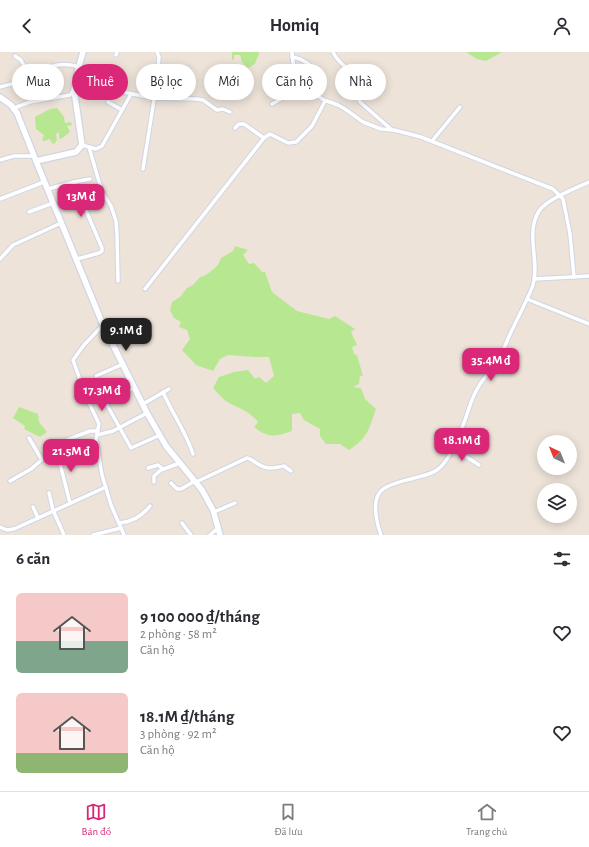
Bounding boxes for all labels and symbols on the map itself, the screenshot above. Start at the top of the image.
pin: 13M ₫ [53,184,109,218]
pin: 9.1M ₫ [93,318,159,352]
pin: 35.4M ₫ [454,348,528,382]
pin: 17.3M ₫ [65,378,139,412]
pin: 18.1M ₫ [425,428,499,462]
north arrow [537,435,577,475]
pin: 21.5M ₫ [34,439,108,473]

